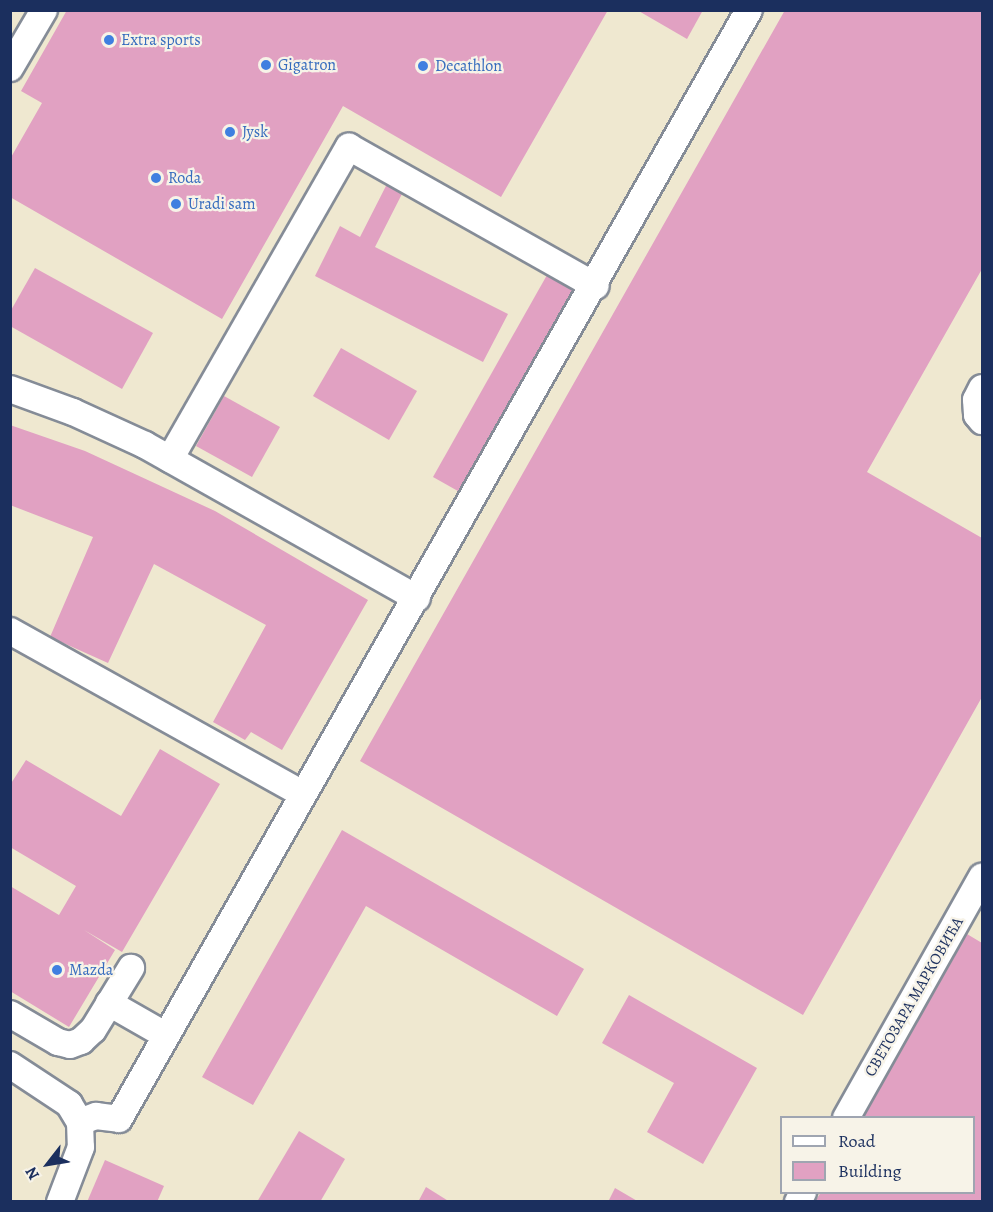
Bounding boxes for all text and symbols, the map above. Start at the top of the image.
place label: Extra sports [121,30,201,50]
marker: Extra sports [102,33,116,47]
place label: Gigatron [278,55,336,75]
place label: Decathlon [435,56,502,76]
marker: Gigatron [259,58,273,72]
marker: Decathlon [416,59,430,73]
place label: Jysk [242,122,268,142]
marker: Jysk [223,125,237,139]
place label: Roda [168,168,201,188]
marker: Roda [149,171,163,185]
place label: Uradi sam [188,194,255,214]
marker: Uradi sam [169,197,183,211]
street label: СВЕТОЗАРА МАРКОВИЋА [860,914,968,1080]
place label: Mazda [69,960,113,980]
marker: Mazda [50,963,64,977]
legend [780,1116,975,1194]
text: Road [838,1129,875,1153]
north arrow [18,1134,78,1194]
text: Building [838,1159,902,1183]
text: N [20,1163,45,1184]

